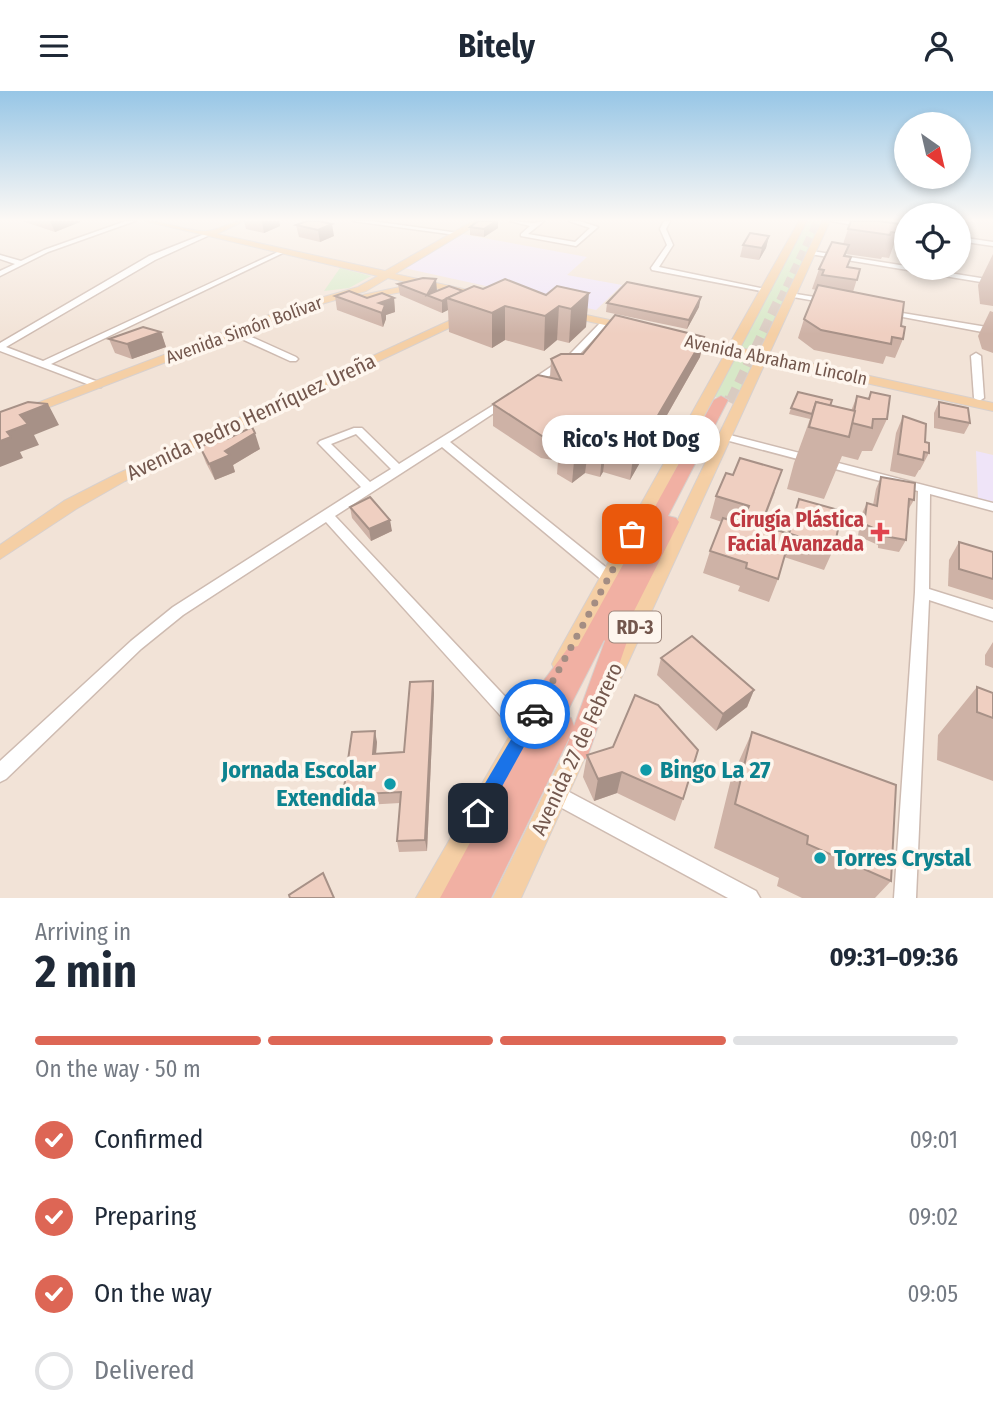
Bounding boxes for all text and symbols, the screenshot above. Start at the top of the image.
icon: menu [35,27,73,65]
text: Bitely [458,27,535,65]
icon: person [920,27,958,65]
north arrow [894,112,971,189]
map controls [894,112,971,280]
button: locate [894,203,971,280]
street label: Avenida Simón Bolívar [163,291,326,369]
street label: Avenida Abraham Lincoln [683,330,869,390]
street label: Avenida Pedro Henríquez Ureña [122,348,380,486]
callout: Rico's Hot Dog [543,415,721,464]
text: Rico's Hot Dog [563,425,699,453]
pin [602,504,662,564]
place label: Cirugía Plástica Facial Avanzada [727,507,864,557]
icon: bag [613,515,651,553]
marker: Cirugía Plástica Facial Avanzada [870,522,890,542]
road number: RD-3 [609,611,661,643]
street label: Avenida 27 de Febrero [526,659,628,839]
courier [500,679,570,749]
icon: car [516,695,554,733]
place label: Jornada Escolar Extendida [220,756,376,812]
place label: Bingo La 27 [660,756,771,784]
marker: Bingo La 27 [638,762,654,778]
marker: Jornada Escolar Extendida [382,776,398,792]
pin [448,783,508,843]
icon: home [459,794,497,832]
place label: Torres Crystal [834,844,972,872]
marker: Torres Crystal [812,850,828,866]
text: Arriving in [35,918,131,946]
text: 09:31–09:36 [829,942,958,973]
text: 2 min [35,944,137,999]
text: On the way · 50 m [35,1055,201,1083]
icon: check [35,1121,73,1159]
text: Confirmed [94,1124,204,1155]
text: 09:01 [910,1126,958,1154]
icon: check [35,1198,73,1236]
text: Preparing [94,1201,196,1232]
text: 09:02 [908,1203,958,1231]
icon: check [35,1275,73,1313]
text: On the way [94,1278,212,1309]
text: 09:05 [908,1280,958,1308]
text: Delivered [94,1355,195,1386]

